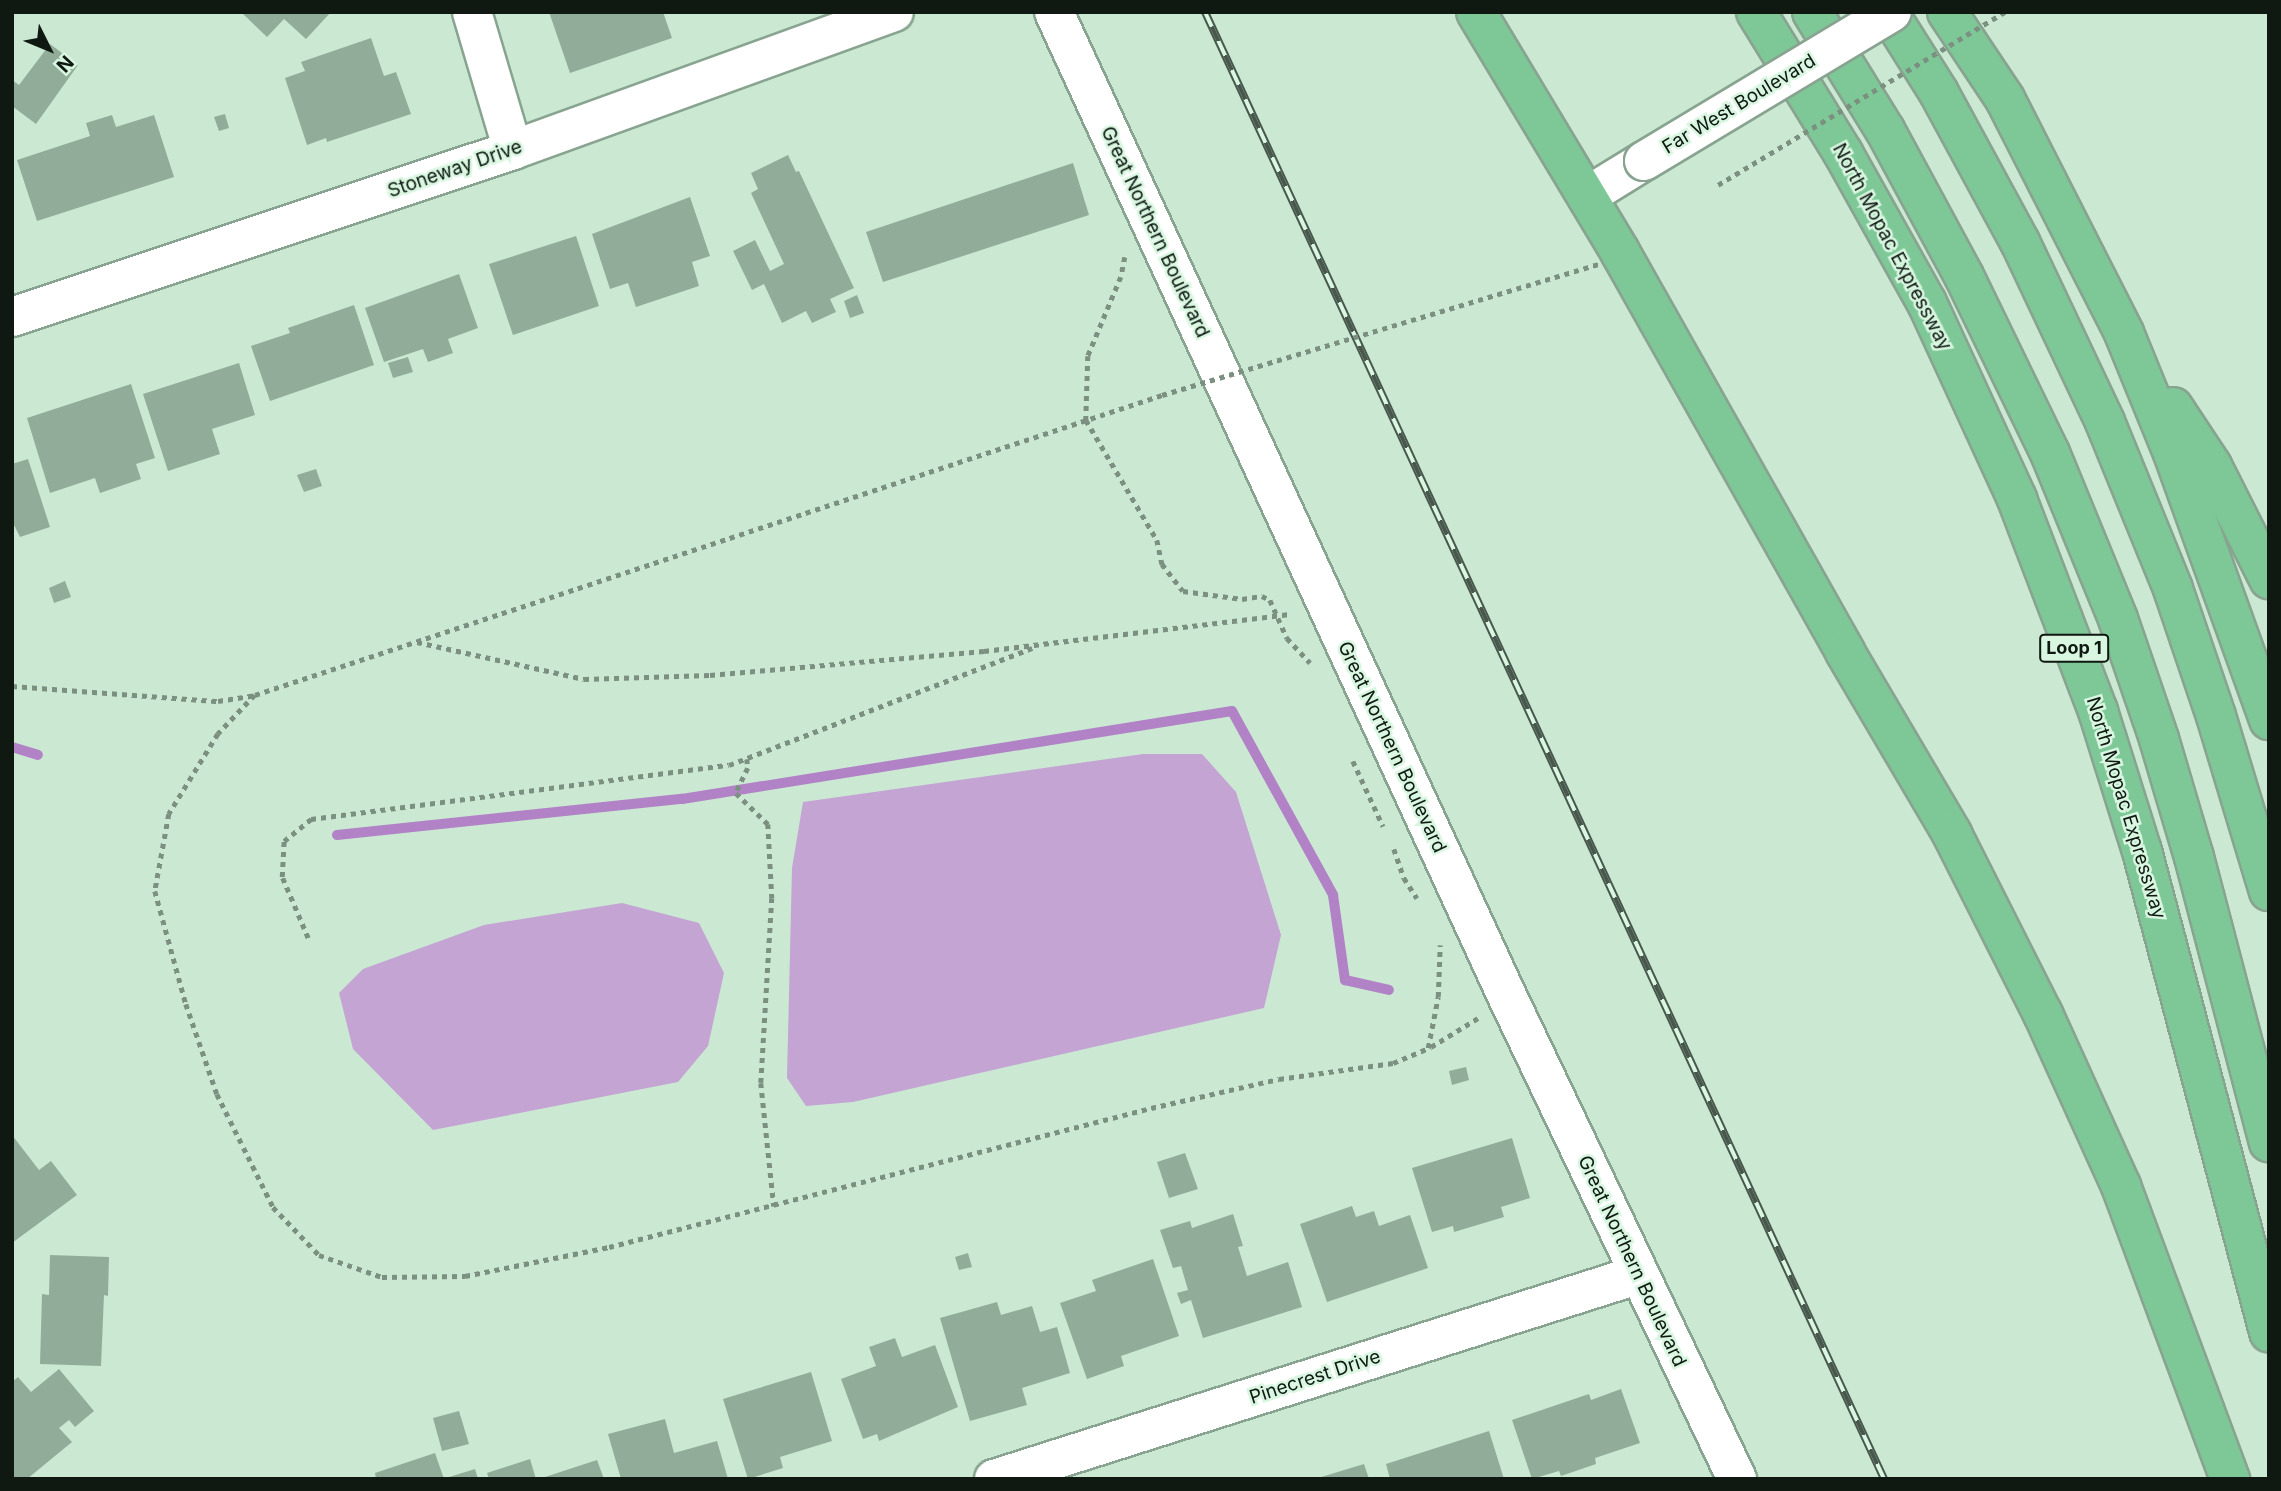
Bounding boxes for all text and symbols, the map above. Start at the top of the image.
north arrow [14,14,84,84]
street label: Far West Boulevard [1658,49,1820,159]
text: N [51,51,78,77]
street label: Great Northern Boulevard [1096,123,1214,341]
street label: Stoneway Drive [385,135,525,203]
street label: North Mopac Expressway [1828,140,1956,354]
road number: Loop 1 [2039,634,2109,662]
street label: Great Northern Boulevard [1333,638,1451,856]
street label: North Mopac Expressway [2081,694,2171,922]
street label: Great Northern Boulevard [1573,1152,1691,1370]
street label: Pinecrest Drive [1247,1345,1383,1409]

